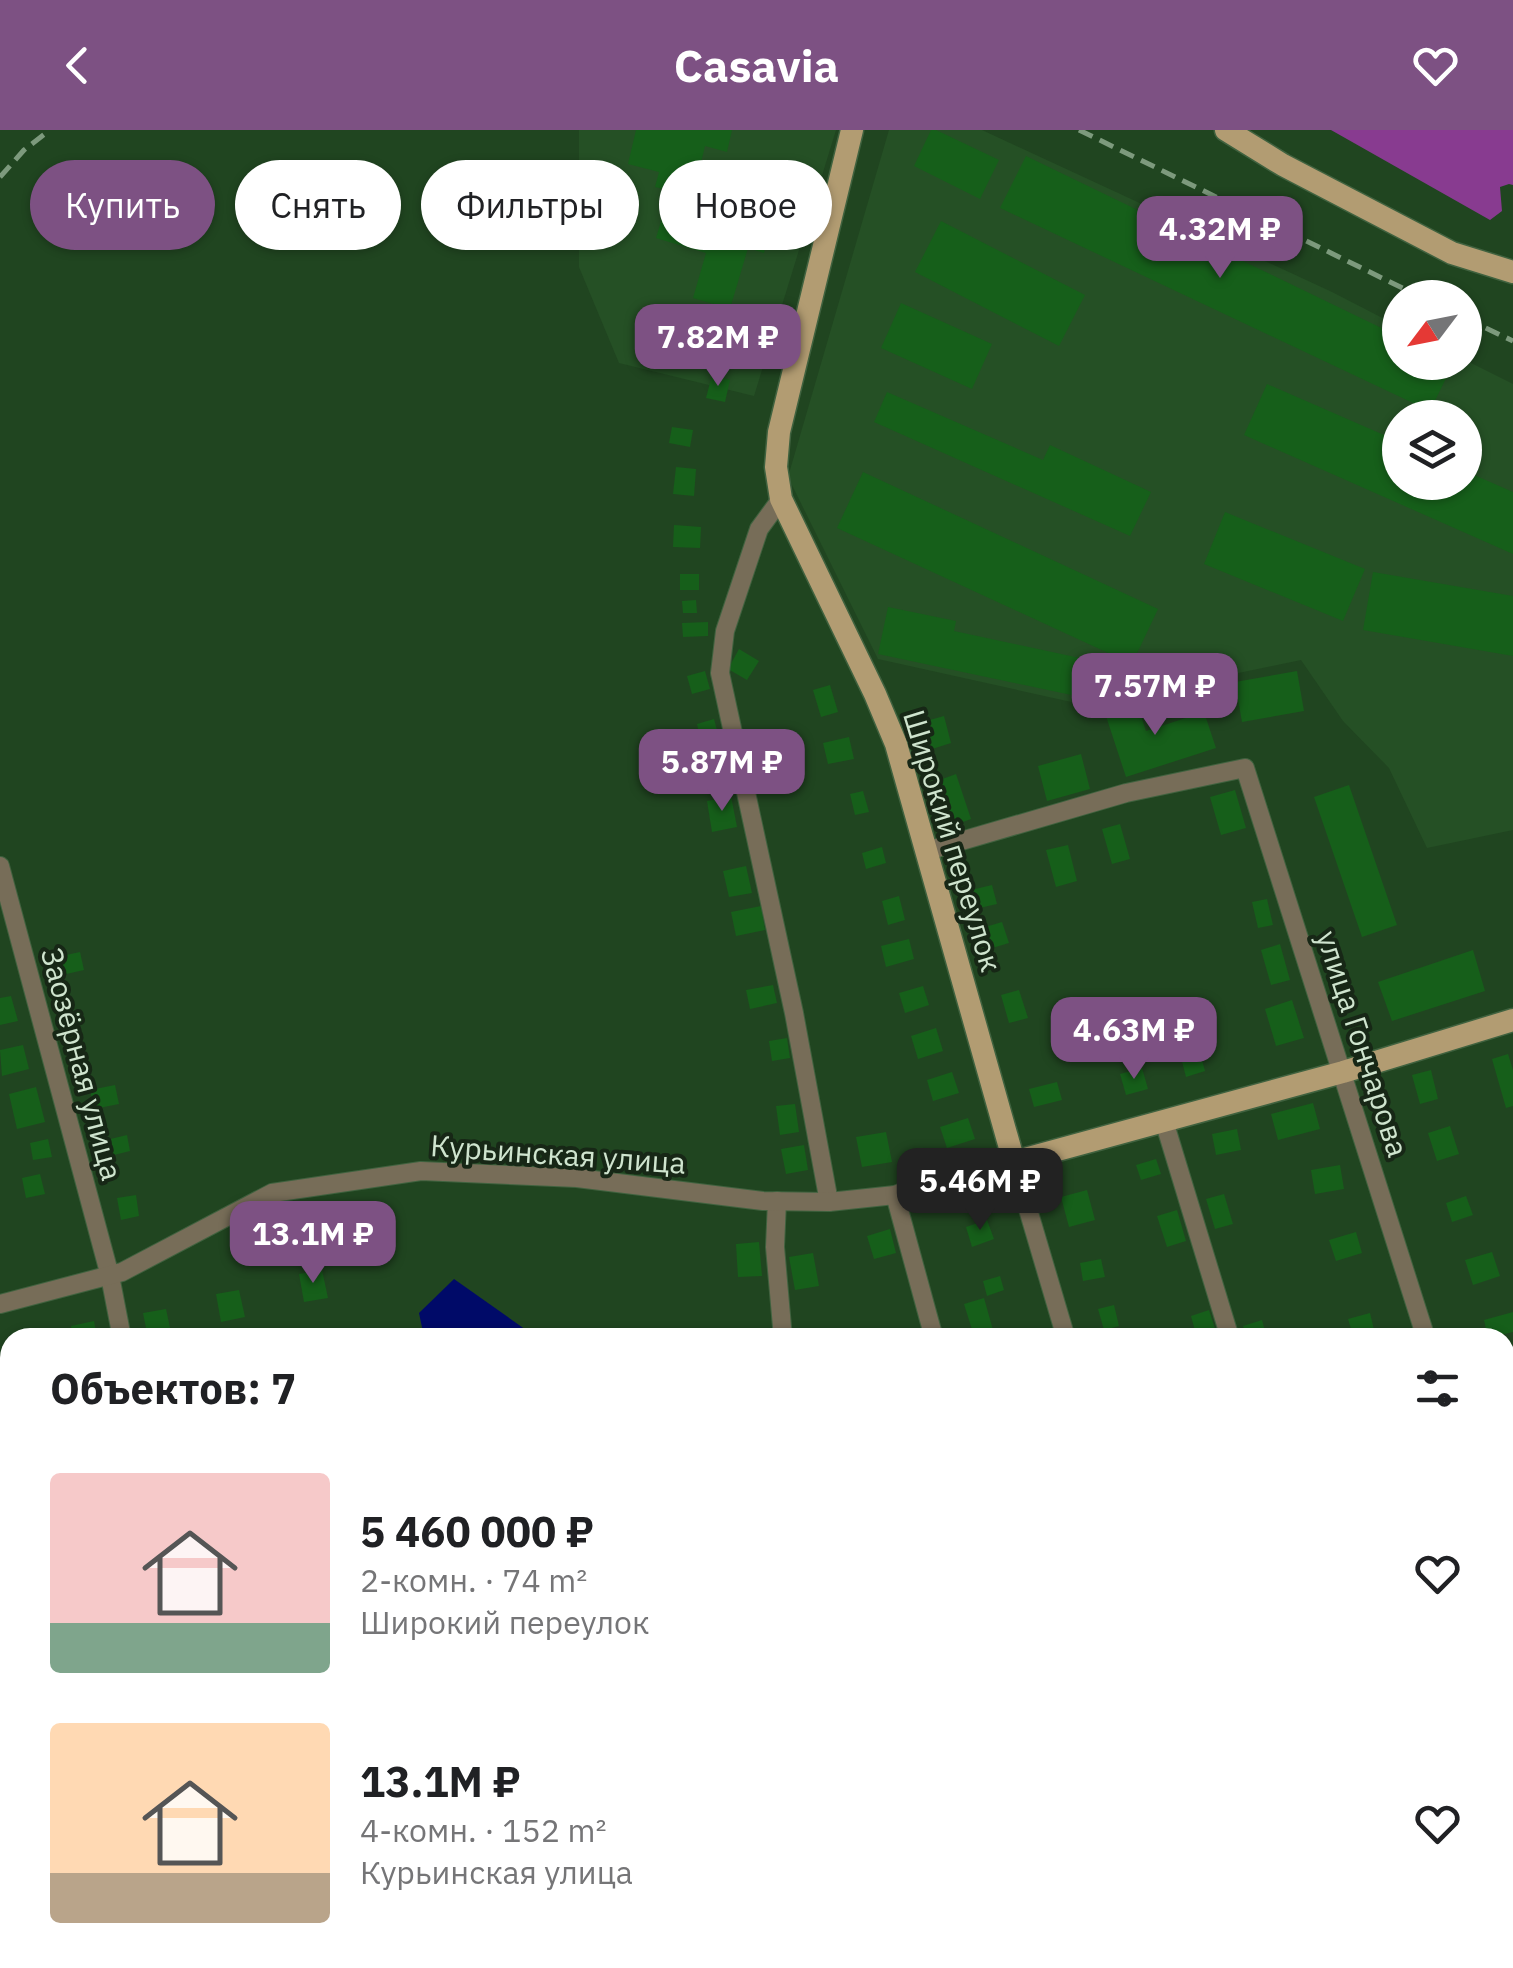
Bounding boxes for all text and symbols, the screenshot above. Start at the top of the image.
text: Casavia [674,36,839,94]
icon: back [50,38,105,93]
icon: heart [1408,38,1463,93]
chip: Купить [30,160,215,250]
chip: Снять [235,160,401,250]
chip: Фильтры [421,160,639,250]
chip: Новое [659,160,832,250]
pin: 4.32M ₽ [1128,196,1312,281]
text: 4.32M ₽ [1159,207,1281,249]
north arrow [1382,280,1482,380]
map controls [1382,280,1482,500]
pin: 7.82M ₽ [626,304,810,389]
text: 7.82M ₽ [657,315,779,357]
button: layers [1382,400,1482,500]
pin: 7.57M ₽ [1063,653,1247,738]
text: 7.57M ₽ [1094,664,1216,706]
street label: Широкий переулок [895,705,1012,976]
pin: 5.87M ₽ [630,729,814,814]
text: 5.87M ₽ [661,740,783,782]
street label: улица Гончарова [1308,925,1418,1162]
street label: Заозёрная улица [33,943,132,1184]
pin: 4.63M ₽ [1042,997,1226,1082]
text: 4.63M ₽ [1073,1008,1195,1050]
street label: Курьинская улица [429,1125,687,1182]
pin: 5.46M ₽ [888,1148,1072,1233]
text: 5.46M ₽ [919,1159,1041,1201]
pin: 13.1M ₽ [221,1201,405,1286]
text: 13.1M ₽ [252,1212,374,1254]
text: Объектов: 7 [50,1361,296,1416]
icon: filters [1410,1361,1465,1416]
text: 5 460 000 ₽ [360,1504,594,1559]
icon: home [130,1513,250,1633]
icon: heart [1410,1546,1465,1601]
text: 2-комн. · 74 m² [360,1559,587,1601]
text: Широкий переулок [360,1601,650,1643]
text: 13.1M ₽ [360,1754,521,1809]
icon: home [130,1763,250,1883]
icon: heart [1410,1796,1465,1851]
text: 4-комн. · 152 m² [360,1809,606,1851]
text: Курьинская улица [360,1851,633,1893]

